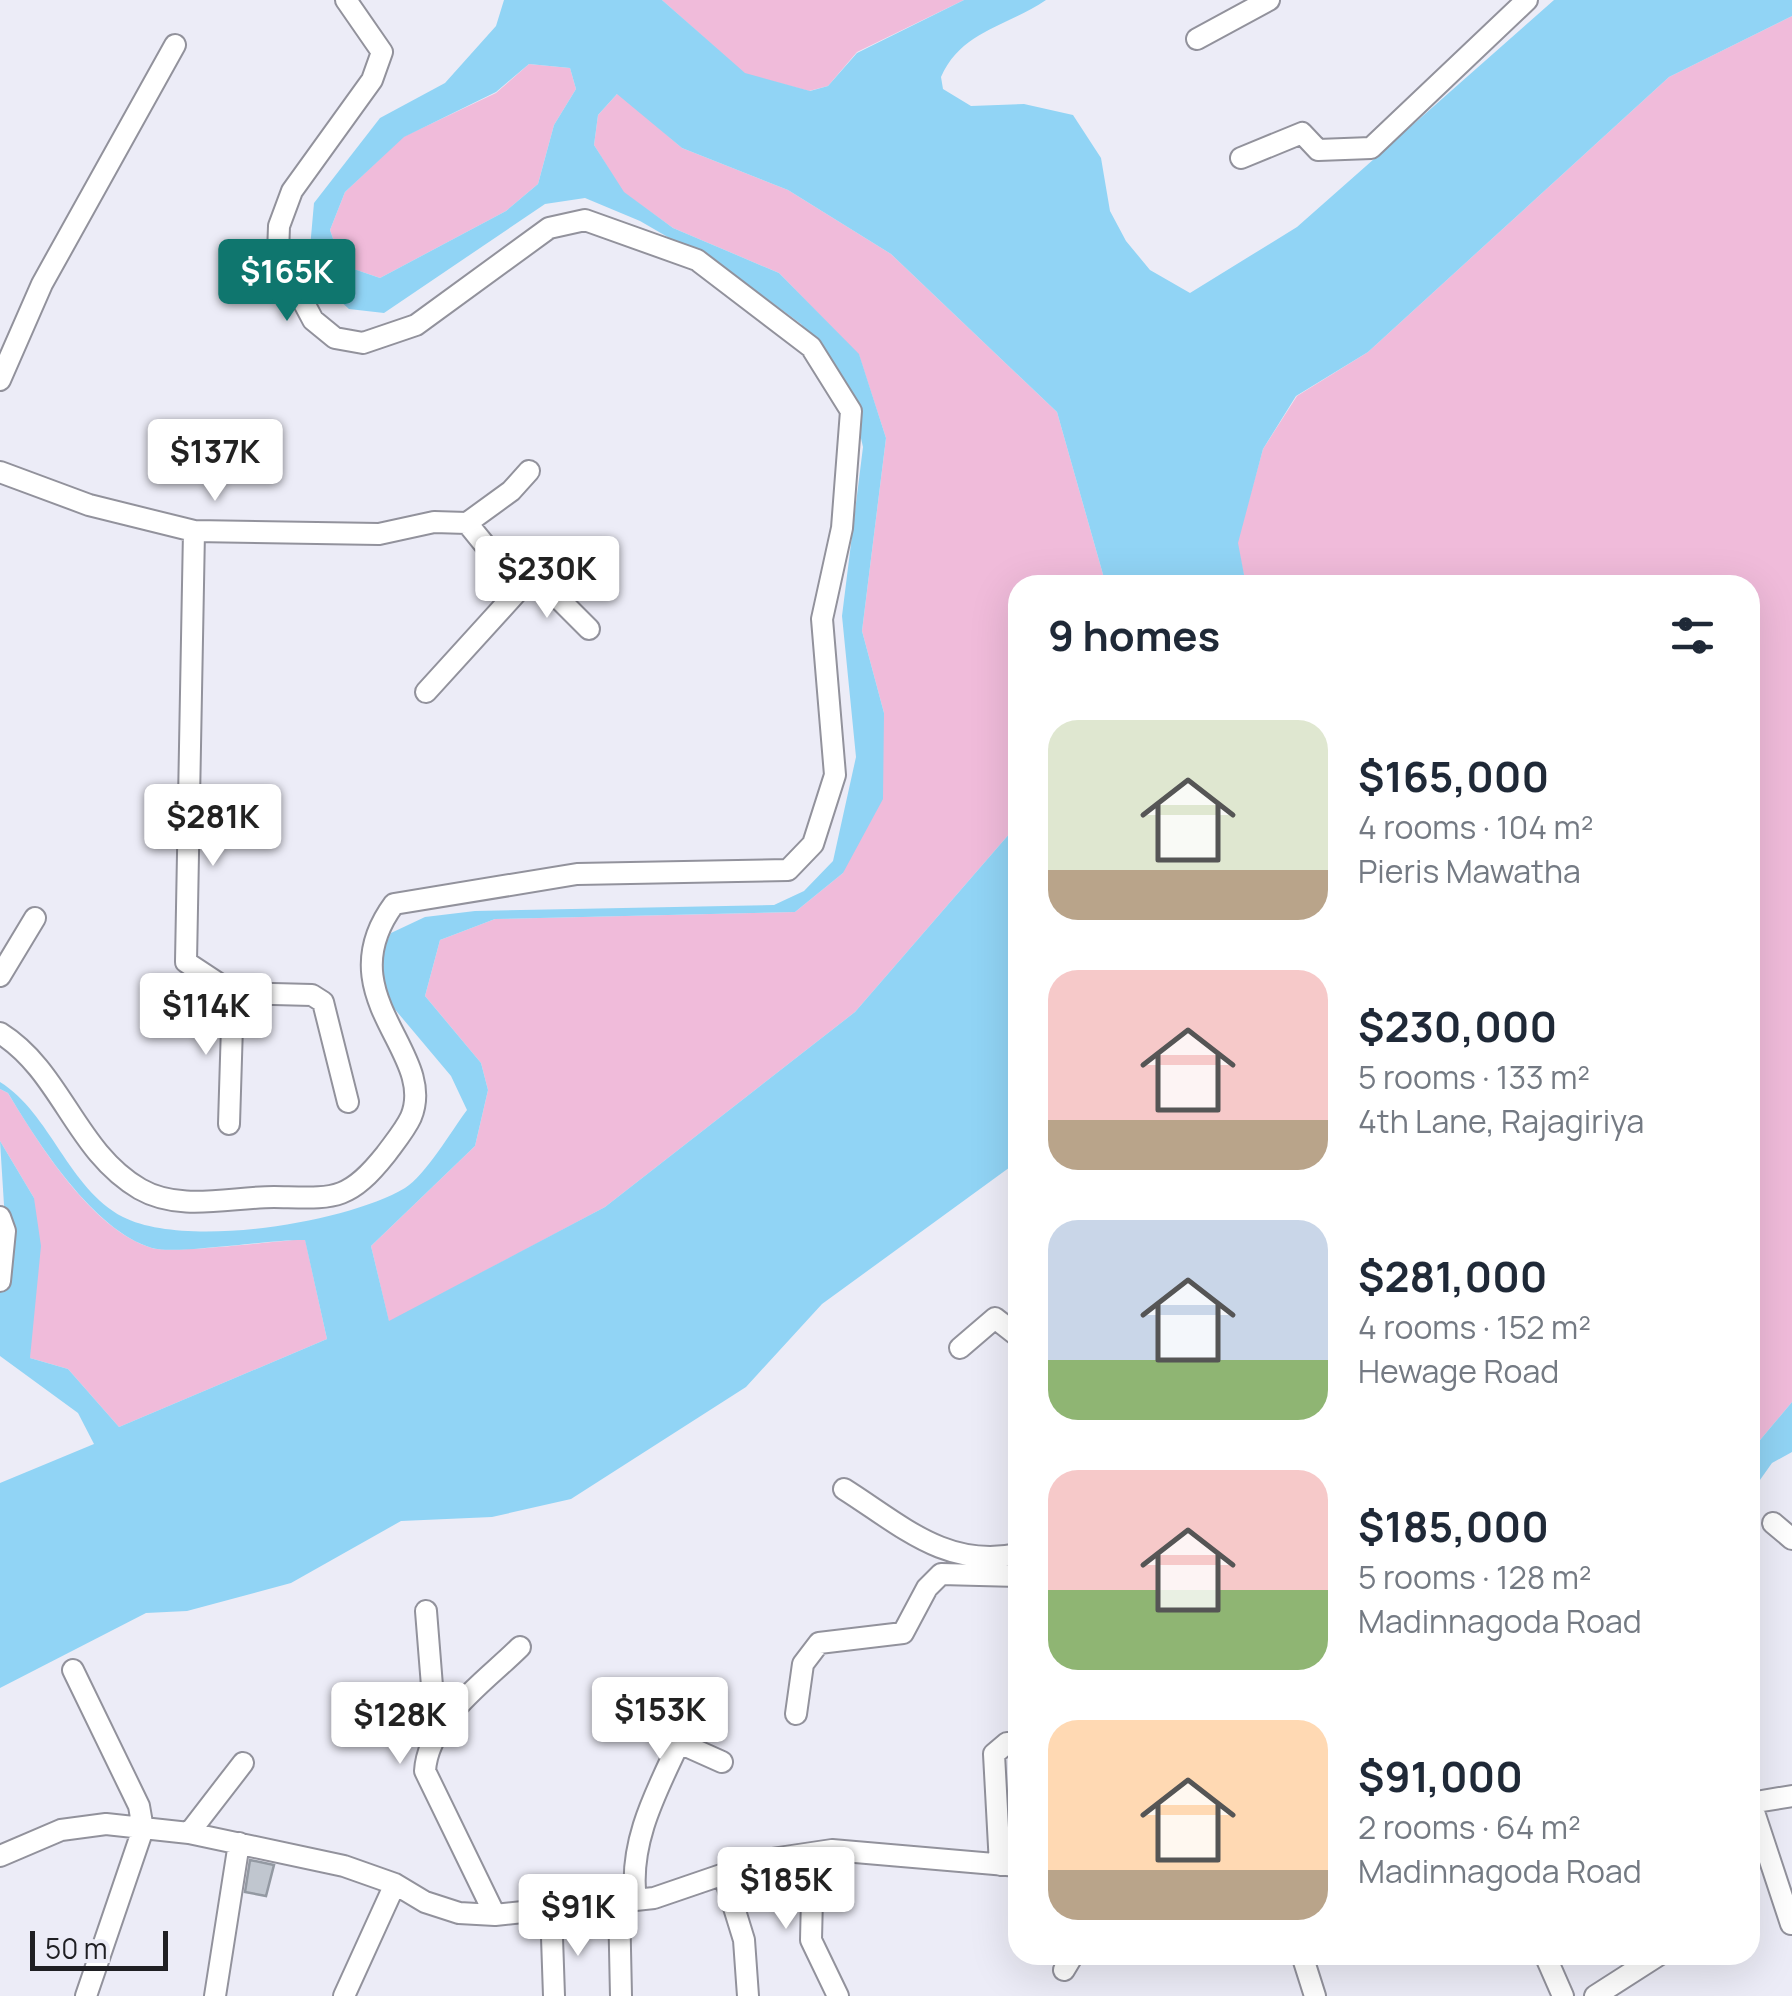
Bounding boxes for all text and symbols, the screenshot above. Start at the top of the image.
pin: $165K [217,239,357,324]
text: $165K [240,249,334,293]
pin: $137K [145,419,285,504]
text: $137K [170,429,260,473]
pin: $230K [477,536,617,621]
text: $230K [497,546,597,590]
text: 9 homes [1048,606,1220,664]
icon: filters [1665,608,1720,663]
text: $165,000 [1358,747,1549,805]
icon: home [1128,760,1248,880]
pin: $281K [143,784,283,869]
text: $281K [166,794,260,838]
text: 4 rooms · 104 m² [1358,805,1594,849]
text: Pieris Mawatha [1358,849,1581,893]
pin: $114K [136,973,276,1058]
text: $114K [162,983,250,1027]
text: $230,000 [1358,997,1557,1055]
icon: home [1128,1010,1248,1130]
text: 5 rooms · 133 m² [1358,1055,1590,1099]
text: 4th Lane, Rajagiriya [1358,1099,1644,1143]
text: $281,000 [1358,1247,1547,1305]
icon: home [1128,1260,1248,1380]
text: 4 rooms · 152 m² [1358,1305,1591,1349]
text: Hewage Road [1358,1349,1559,1393]
text: $185,000 [1358,1497,1549,1555]
icon: home [1128,1510,1248,1630]
text: 5 rooms · 128 m² [1358,1555,1592,1599]
text: Madinnagoda Road [1358,1599,1642,1643]
pin: $153K [590,1677,730,1762]
pin: $128K [330,1682,470,1767]
text: $153K [614,1687,706,1731]
text: $128K [353,1692,447,1736]
text: $91,000 [1358,1747,1523,1805]
icon: home [1128,1760,1248,1880]
text: 2 rooms · 64 m² [1358,1805,1581,1849]
pin: $185K [716,1847,856,1932]
text: Madinnagoda Road [1358,1849,1642,1893]
text: $185K [739,1857,833,1901]
pin: $91K [519,1874,637,1959]
text: $91K [541,1884,615,1928]
scale bar [30,1926,168,1970]
text: 50 m [45,1929,108,1967]

